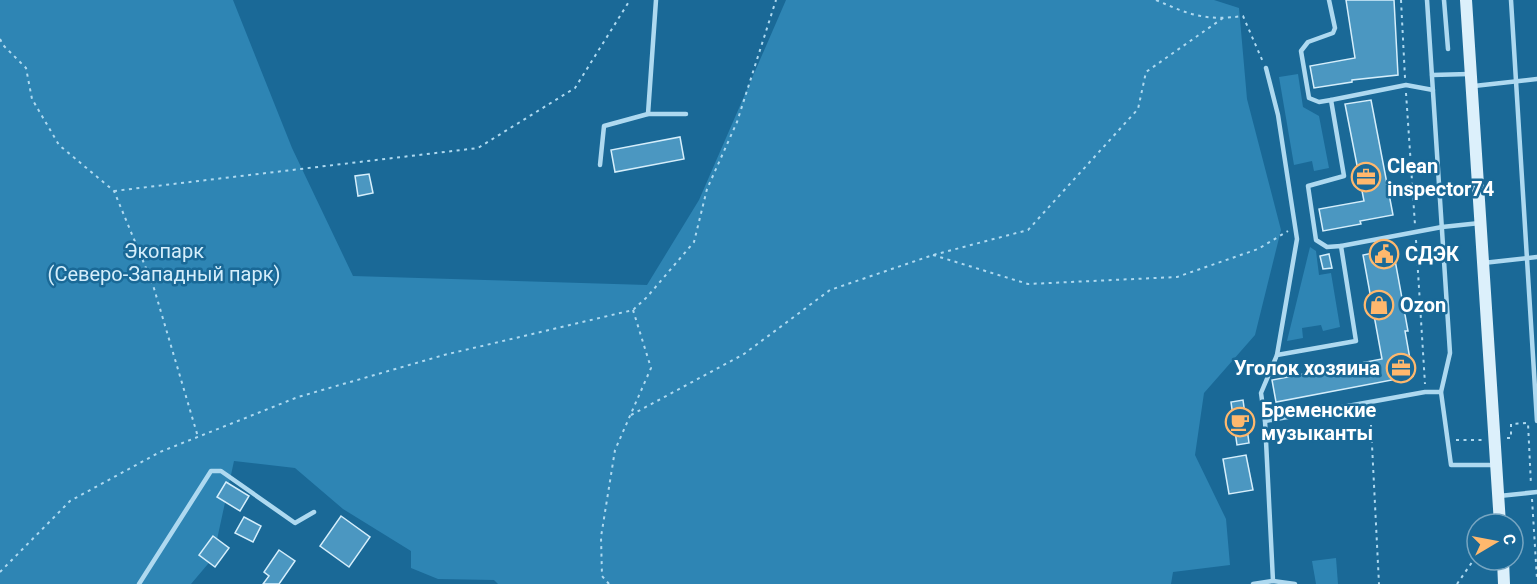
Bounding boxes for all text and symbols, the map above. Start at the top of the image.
place label: Clean inspector74 [1387,154,1494,201]
office icon: Clean inspector74 [1350,161,1382,193]
public building icon: СДЭК [1368,238,1400,270]
park label: Экопарк (Северо-Западный парк) [48,239,280,286]
place label: СДЭК [1405,242,1460,266]
shop icon: Ozon [1363,289,1395,321]
place label: Ozon [1400,293,1446,317]
office icon: Уголок хозяина [1385,352,1417,384]
place label: Уголок хозяина [1234,356,1380,380]
place label: Бременские музыканты [1261,398,1377,445]
cafe icon: Бременские музыканты [1224,406,1256,438]
north arrow [1465,512,1525,572]
text: С [1499,533,1520,546]

